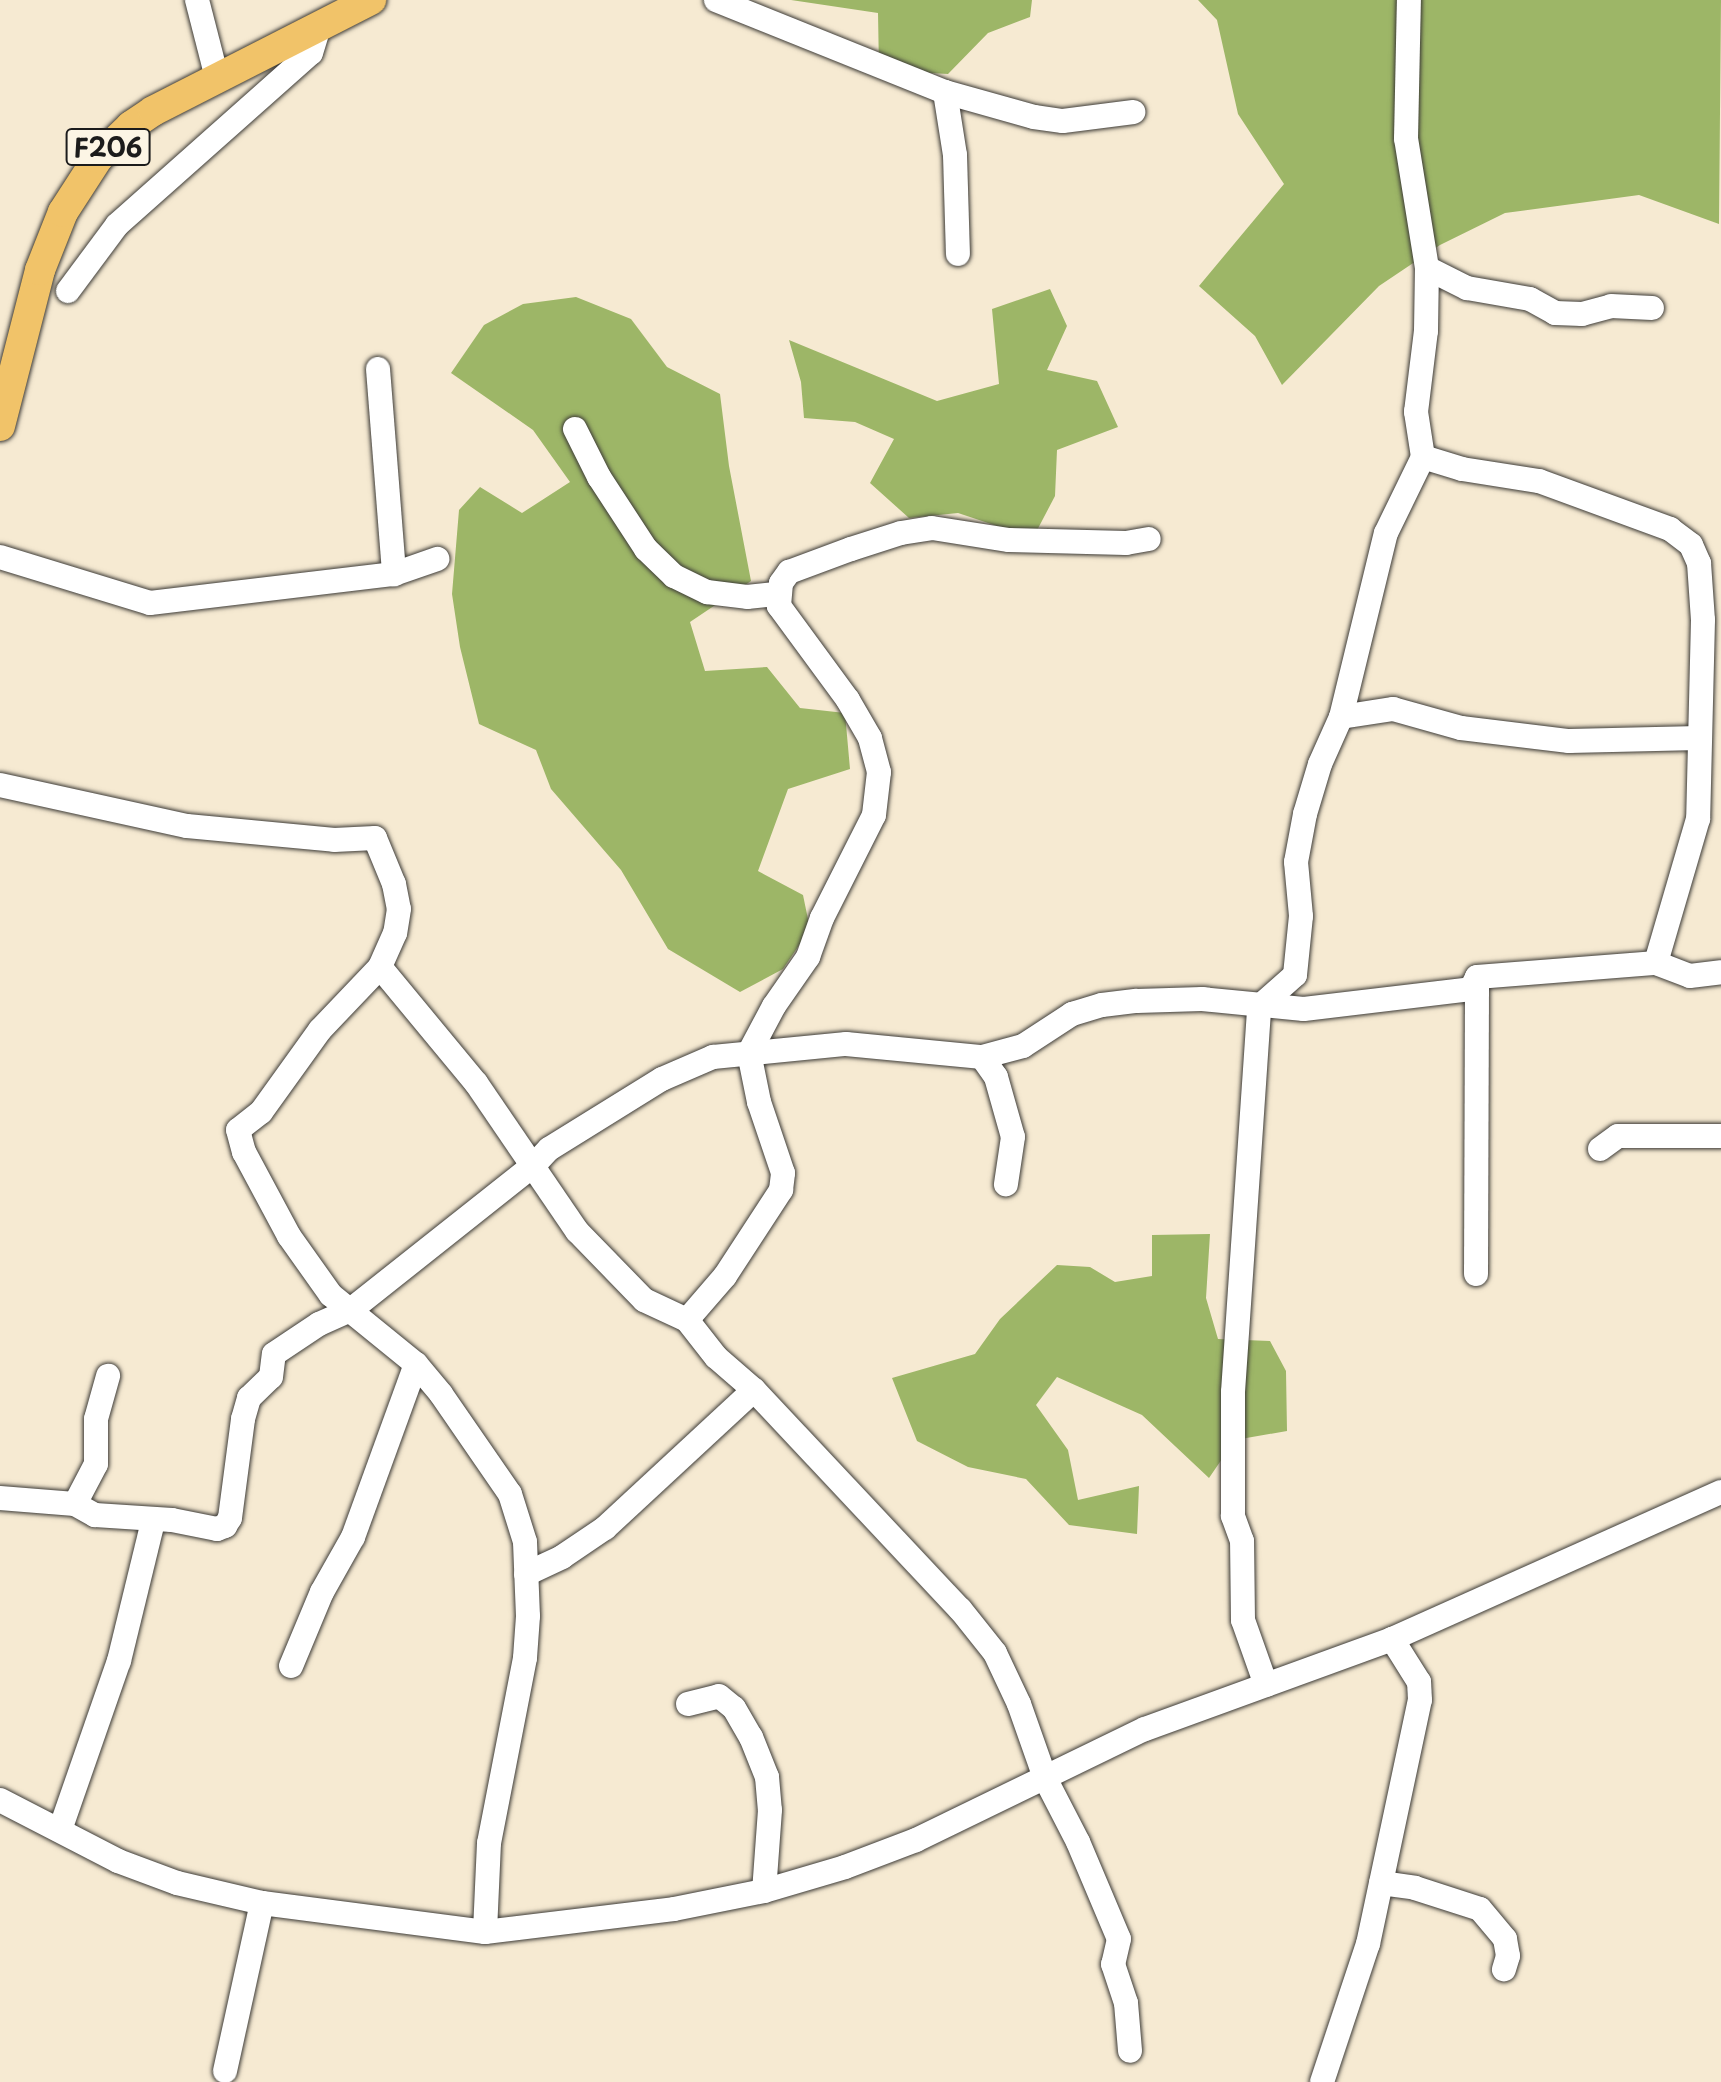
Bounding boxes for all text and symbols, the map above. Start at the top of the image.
road number: F206 [64,125,152,169]

